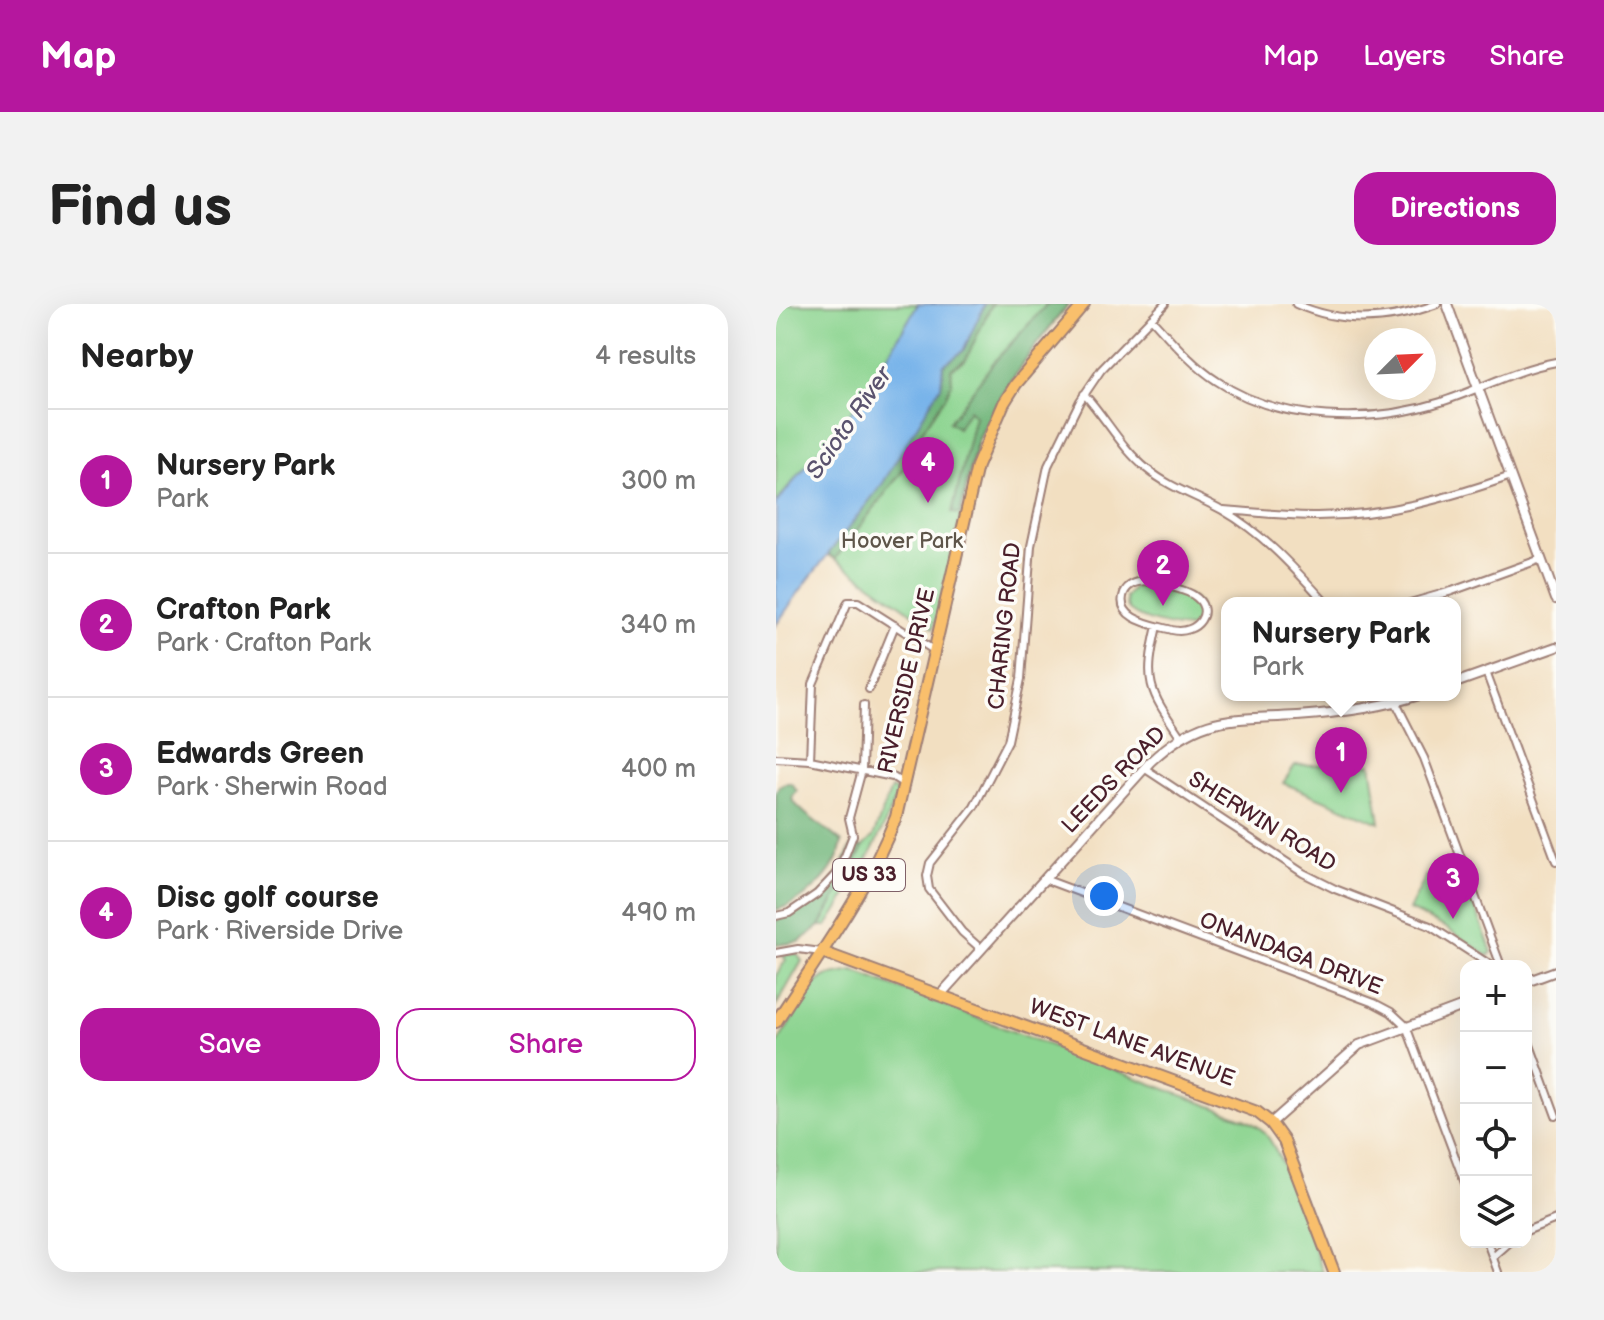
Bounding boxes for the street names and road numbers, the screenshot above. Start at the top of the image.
street label: CHARING ROAD [983,541,1027,711]
street label: RIVERSIDE DRIVE [873,586,941,776]
street label: LEEDS ROAD [1056,721,1172,839]
street label: SHERWIN ROAD [1183,766,1341,878]
road number: US 33 [833,859,905,891]
street label: ONANDAGA DRIVE [1196,907,1386,1001]
street label: WEST LANE AVENUE [1026,993,1238,1093]

